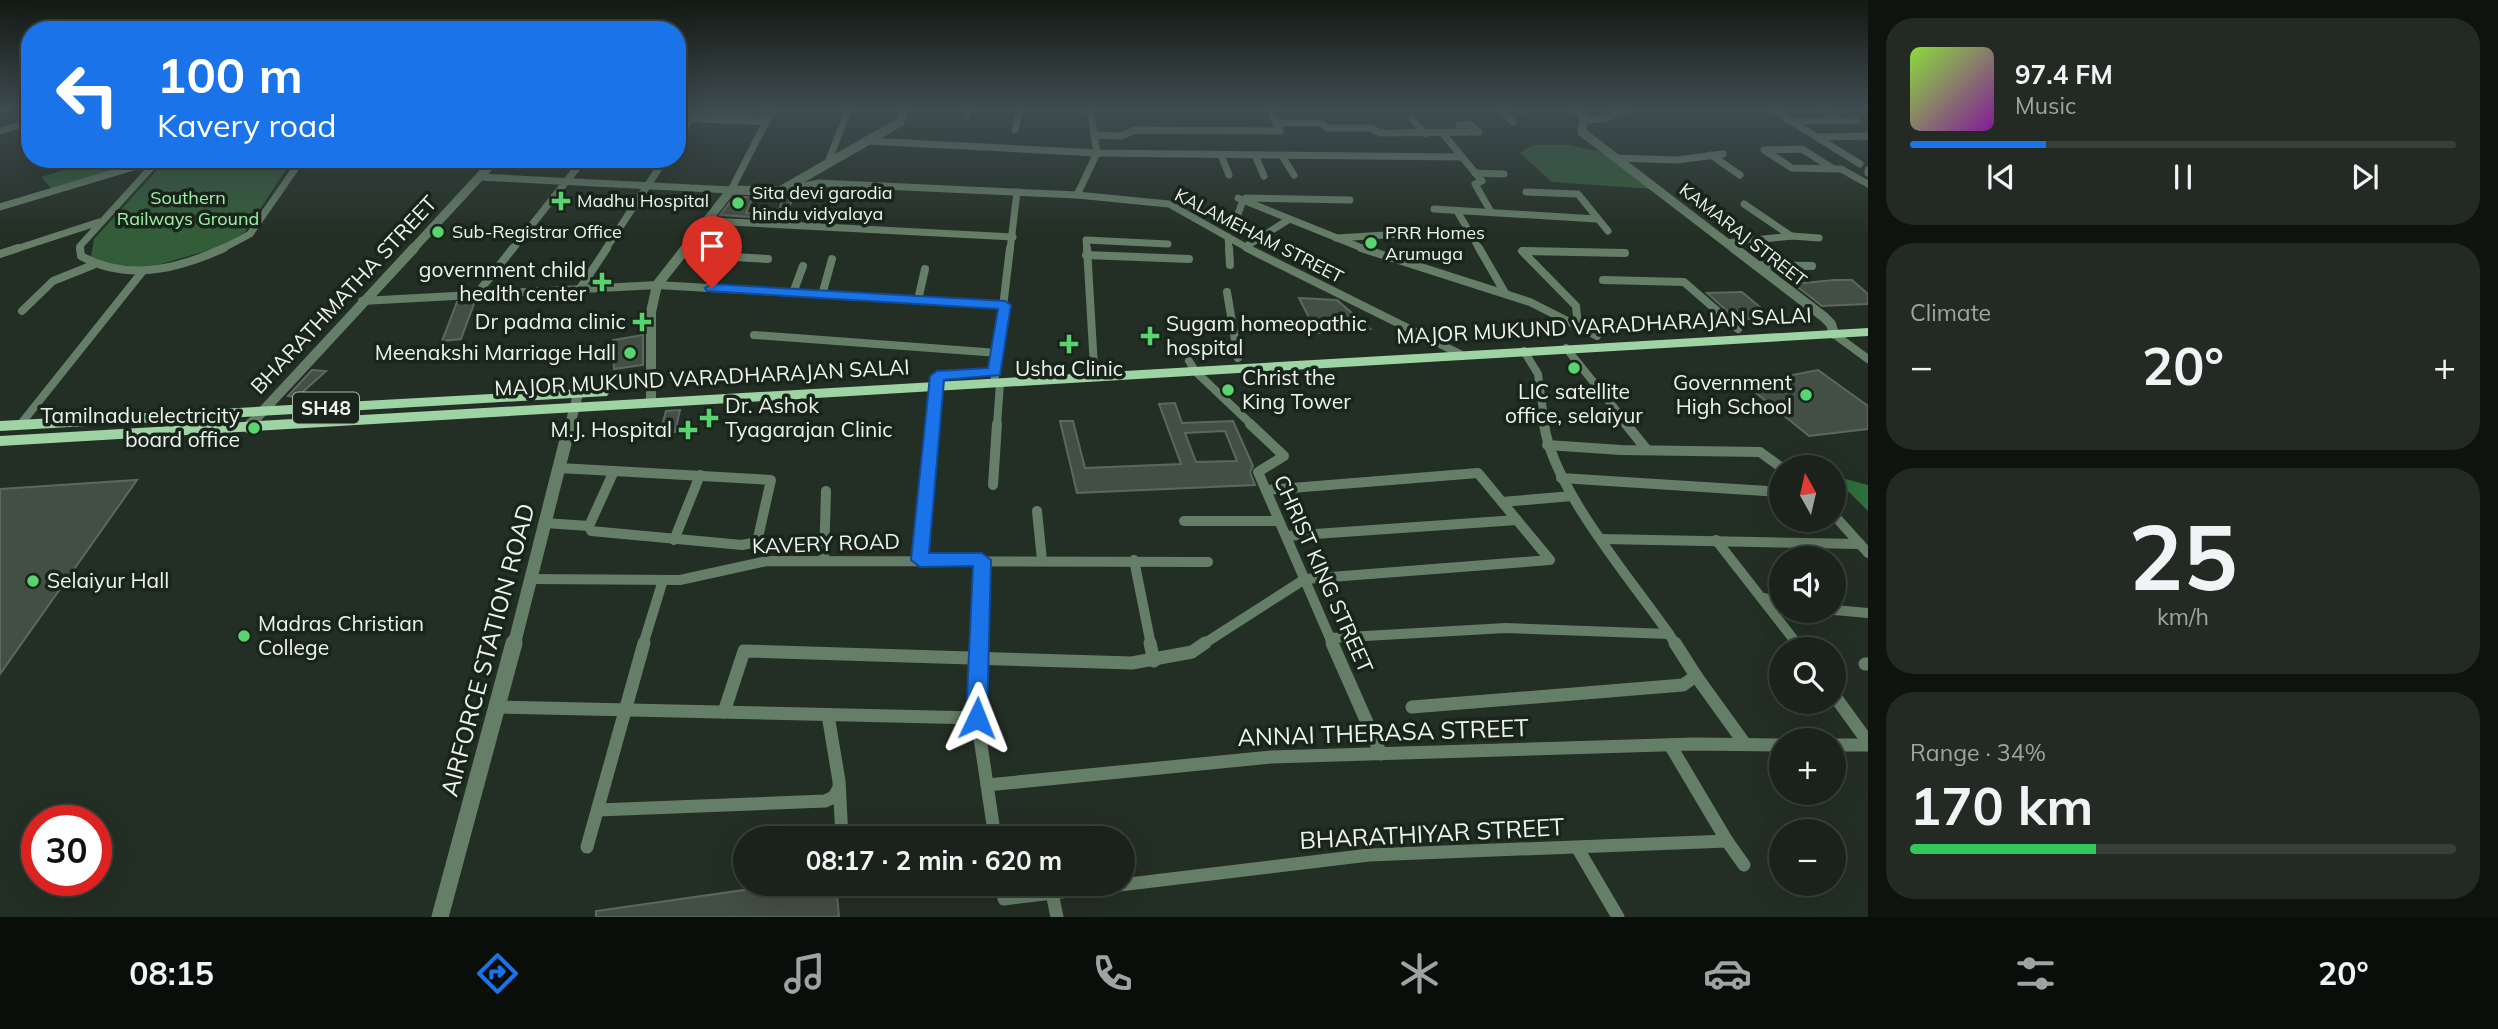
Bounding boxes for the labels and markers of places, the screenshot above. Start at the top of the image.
place label: Sita devi garodia hindu vidyalaya [752,181,893,225]
place label: Madhu Hospital [577,189,709,212]
marker: Madhu Hospital [551,191,571,211]
marker: Sita devi garodia hindu vidyalaya [730,195,746,211]
pin [682,216,742,288]
place label: Sub-Registrar Office [452,220,622,243]
place label: PRR Homes Arumuga [1385,221,1485,265]
marker: Sub-Registrar Office [430,224,446,240]
marker: PRR Homes Arumuga [1363,235,1379,251]
place label: government child health center [419,256,586,306]
marker: government child health center [592,272,612,292]
place label: Dr padma clinic [475,308,626,334]
place label: Sugam homeopathic hospital [1166,310,1367,360]
marker: Dr padma clinic [632,312,652,332]
marker: Sugam homeopathic hospital [1140,326,1160,346]
marker: Usha Clinic [1059,334,1079,354]
place label: Meenakshi Marriage Hall [375,339,616,365]
marker: Meenakshi Marriage Hall [622,345,638,361]
place label: Usha Clinic [1015,355,1123,381]
marker: LIC satellite office, selaiyur [1566,360,1582,376]
place label: Christ the King Tower [1242,364,1351,414]
place label: Government High School [1673,369,1792,419]
place label: LIC satellite office, selaiyur [1505,378,1643,428]
marker: Christ the King Tower [1220,382,1236,398]
marker: Government High School [1798,387,1814,403]
place label: Dr. Ashok Tyagarajan Clinic [725,392,893,442]
place label: Tamilnadu electricity board office [41,402,240,452]
marker: Dr. Ashok Tyagarajan Clinic [699,408,719,428]
place label: M.J. Hospital [551,416,672,442]
marker: Tamilnadu electricity board office [246,420,262,436]
marker: M.J. Hospital [678,420,698,440]
place label: Selaiyur Hall [47,567,169,593]
marker: Selaiyur Hall [25,573,41,589]
place label: Madras Christian College [258,610,424,660]
marker: Madras Christian College [236,628,252,644]

